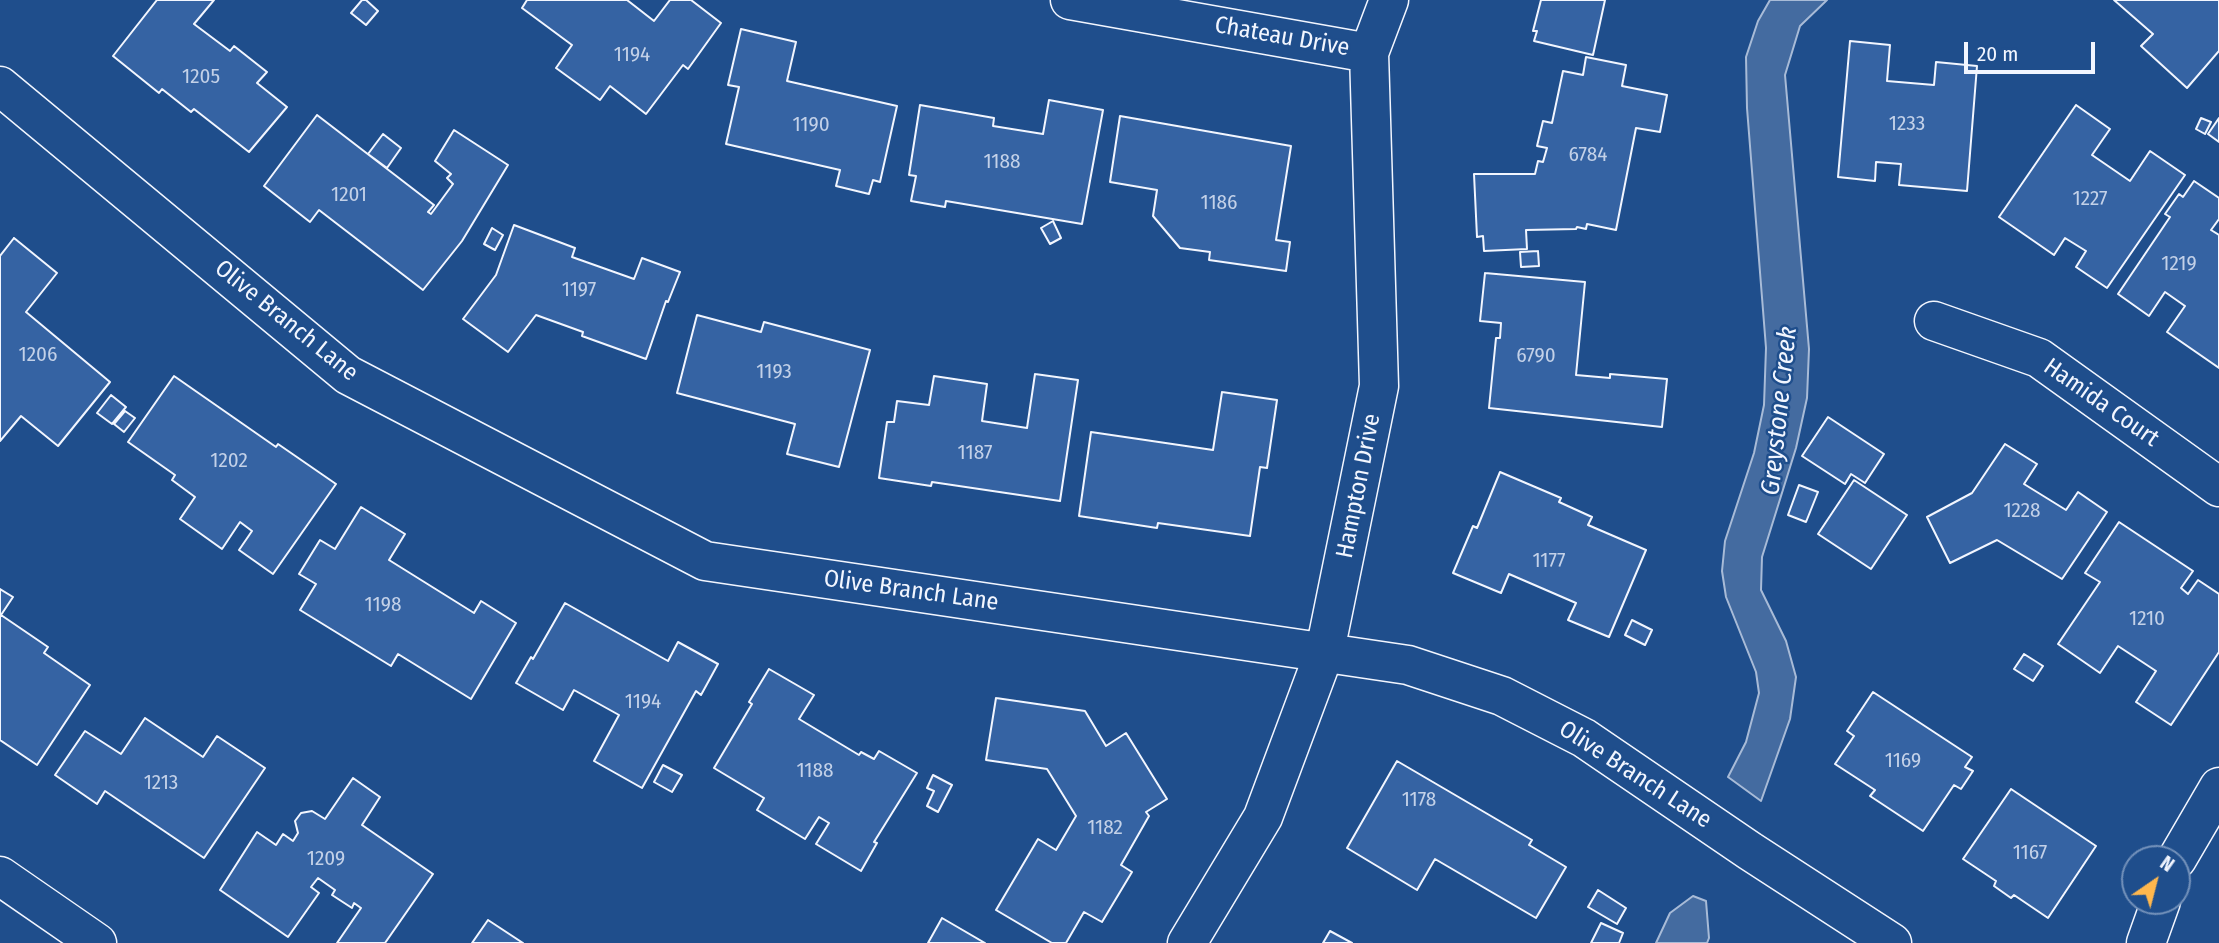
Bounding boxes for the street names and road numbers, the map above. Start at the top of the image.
street label: Chateau Drive [1212,11,1352,63]
street label: Olive Branch Lane [209,254,363,388]
street label: Hamida Court [2038,353,2164,453]
street label: Hampton Drive [1331,411,1387,561]
street label: Olive Branch Lane [822,564,1000,618]
street label: Olive Branch Lane [1553,715,1717,835]

